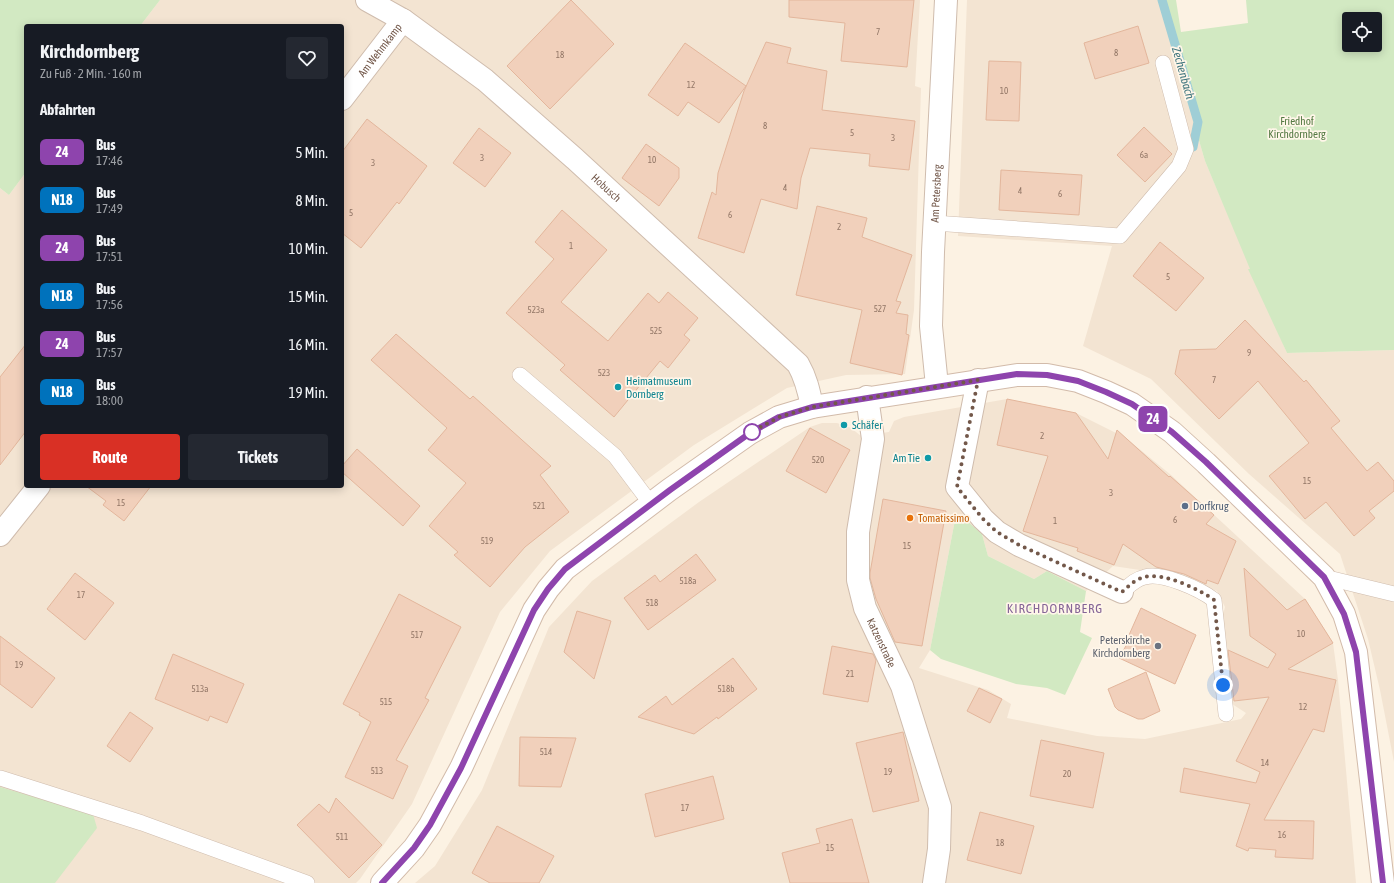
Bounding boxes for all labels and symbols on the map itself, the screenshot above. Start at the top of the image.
street label: Am Wehmkamp [356,21,404,79]
house number: 7 [876,27,880,37]
water label: Zechenbach [1169,45,1197,101]
house number: 8 [1114,48,1118,58]
house number: 18 [556,50,564,60]
house number: 12 [687,80,695,90]
house number: 10 [1000,86,1008,96]
park label: Friedhof Kirchdornberg [1268,115,1326,140]
house number: 8 [763,121,767,131]
house number: 5 [850,128,854,138]
house number: 3 [891,133,895,143]
house number: 6a [1140,150,1148,160]
house number: 3 [480,153,484,163]
house number: 10 [648,155,656,165]
house number: 3 [371,158,375,168]
street label: Am Petersberg [929,164,944,223]
street label: Hobusch [589,171,623,204]
house number: 4 [783,183,787,193]
house number: 4 [1018,186,1022,196]
house number: 6 [1058,189,1062,199]
house number: 5 [349,208,353,218]
house number: 6 [728,210,732,220]
house number: 2 [837,222,841,232]
house number: 1 [569,241,573,251]
house number: 5 [1166,272,1170,282]
house number: 527 [874,304,886,314]
house number: 523a [528,305,544,315]
house number: 525 [650,326,662,336]
house number: 9 [1247,348,1251,358]
house number: 523 [598,368,610,378]
place label: Heimatmuseum Dornberg [626,375,692,400]
house number: 7 [1212,375,1216,385]
marker: Heimatmuseum Dornberg [613,382,623,392]
line badge: 24 [1135,406,1171,432]
place label: Schäfer [852,419,883,431]
marker: Schäfer [839,420,849,430]
unlabelled marker [743,423,761,441]
house number: 2 [1040,431,1044,441]
place label: Am Tie [893,452,920,464]
marker: Am Tie [923,453,933,463]
house number: 520 [812,455,824,465]
house number: 15 [1303,476,1311,486]
house number: 3 [1109,488,1113,498]
house number: 15 [117,498,125,508]
place label: Dorfkrug [1193,500,1229,512]
house number: 521 [533,501,545,511]
marker: Dorfkrug [1180,501,1190,511]
place label: Tomatissimo [918,512,969,524]
marker: Tomatissimo [905,513,915,523]
house number: 6 [1173,515,1177,525]
house number: 1 [1053,516,1057,526]
house number: 519 [481,536,493,546]
house number: 15 [903,541,911,551]
house number: 518a [680,576,696,586]
house number: 17 [77,590,85,600]
house number: 518 [646,598,658,608]
district label: KIRCHDORNBERG [1007,601,1103,616]
street label: Katzenstraße [865,616,898,669]
house number: 10 [1297,629,1305,639]
house number: 517 [411,630,423,640]
place label: Peterskirche Kirchdornberg [1093,634,1150,659]
marker: Peterskirche Kirchdornberg [1153,641,1163,651]
house number: 19 [15,660,23,670]
house number: 21 [846,669,854,679]
your location [1213,675,1233,695]
house number: 513a [192,684,208,694]
house number: 518b [718,684,734,694]
house number: 515 [380,697,392,707]
house number: 12 [1299,702,1307,712]
house number: 514 [540,747,552,757]
house number: 14 [1261,758,1269,768]
house number: 513 [371,766,383,776]
house number: 19 [884,767,892,777]
house number: 20 [1063,769,1071,779]
house number: 17 [681,803,689,813]
house number: 16 [1278,830,1286,840]
house number: 511 [336,832,348,842]
house number: 18 [996,838,1004,848]
house number: 15 [826,843,834,853]

